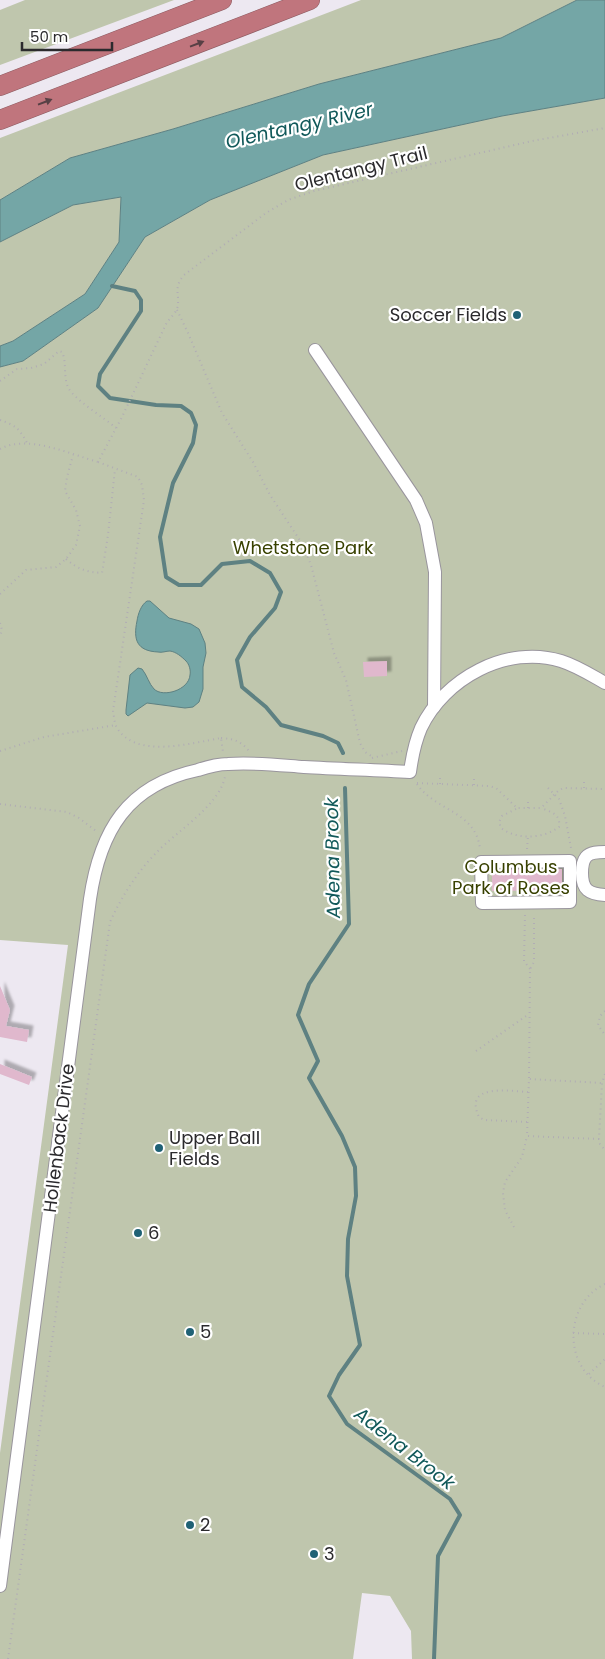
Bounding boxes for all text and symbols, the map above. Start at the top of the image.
scale bar [22,20,112,52]
text: 50 m [30,26,68,47]
one-way arrow [190,39,204,47]
water label: Olentangy River [223,95,376,156]
one-way arrow [38,98,53,105]
street label: Olentangy Trail [292,140,430,197]
place label: Soccer Fields [390,302,507,327]
marker: Soccer Fields [511,309,523,321]
park label: Whetstone Park [233,535,374,560]
water label: Adena Brook [318,796,347,920]
park label: Columbus Park of Roses [452,854,570,900]
street label: Hollenback Drive [37,1062,80,1214]
place label: Upper Ball Fields [169,1125,260,1171]
marker: Upper Ball Fields [153,1142,165,1154]
place label: 6 [148,1220,159,1245]
marker: 6 [132,1227,144,1239]
place label: 5 [200,1319,211,1344]
marker: 5 [184,1326,196,1338]
water label: Adena Brook [348,1400,462,1497]
place label: 2 [200,1512,210,1537]
marker: 2 [184,1519,196,1531]
place label: 3 [324,1541,335,1566]
marker: 3 [308,1548,320,1560]

